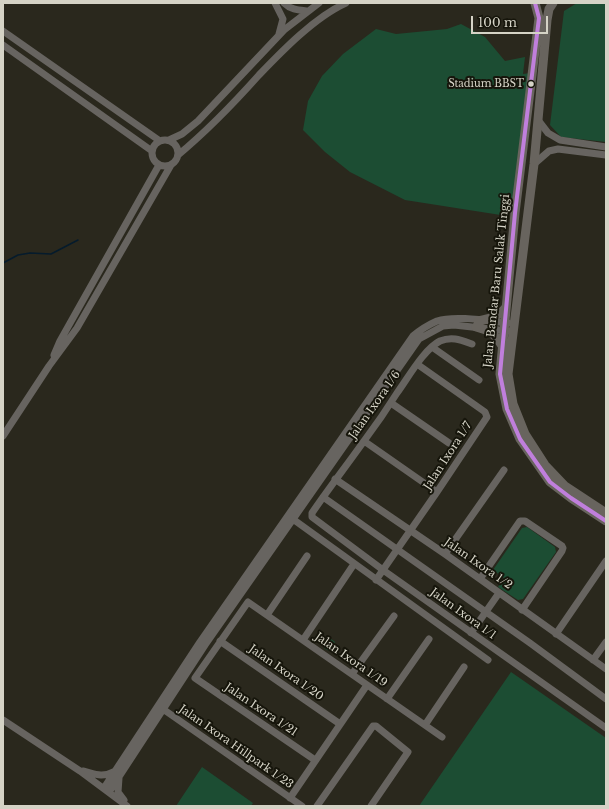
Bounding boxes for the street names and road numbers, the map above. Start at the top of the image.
street label: Jalan Bandar Baru Salak Tinggi [481,194,513,368]
street label: Jalan Ixora 1/6 [347,368,403,442]
street label: Jalan Ixora 1/7 [421,419,475,493]
street label: Jalan Ixora 1/2 [441,536,515,592]
street label: Jalan Ixora 1/1 [428,586,498,642]
street label: Jalan Ixora 1/19 [312,630,390,690]
street label: Jalan Ixora 1/20 [246,642,326,704]
street label: Jalan Ixora 1/21 [222,681,300,739]
street label: Jalan Ixora Hillpark 1/23 [176,702,296,792]

